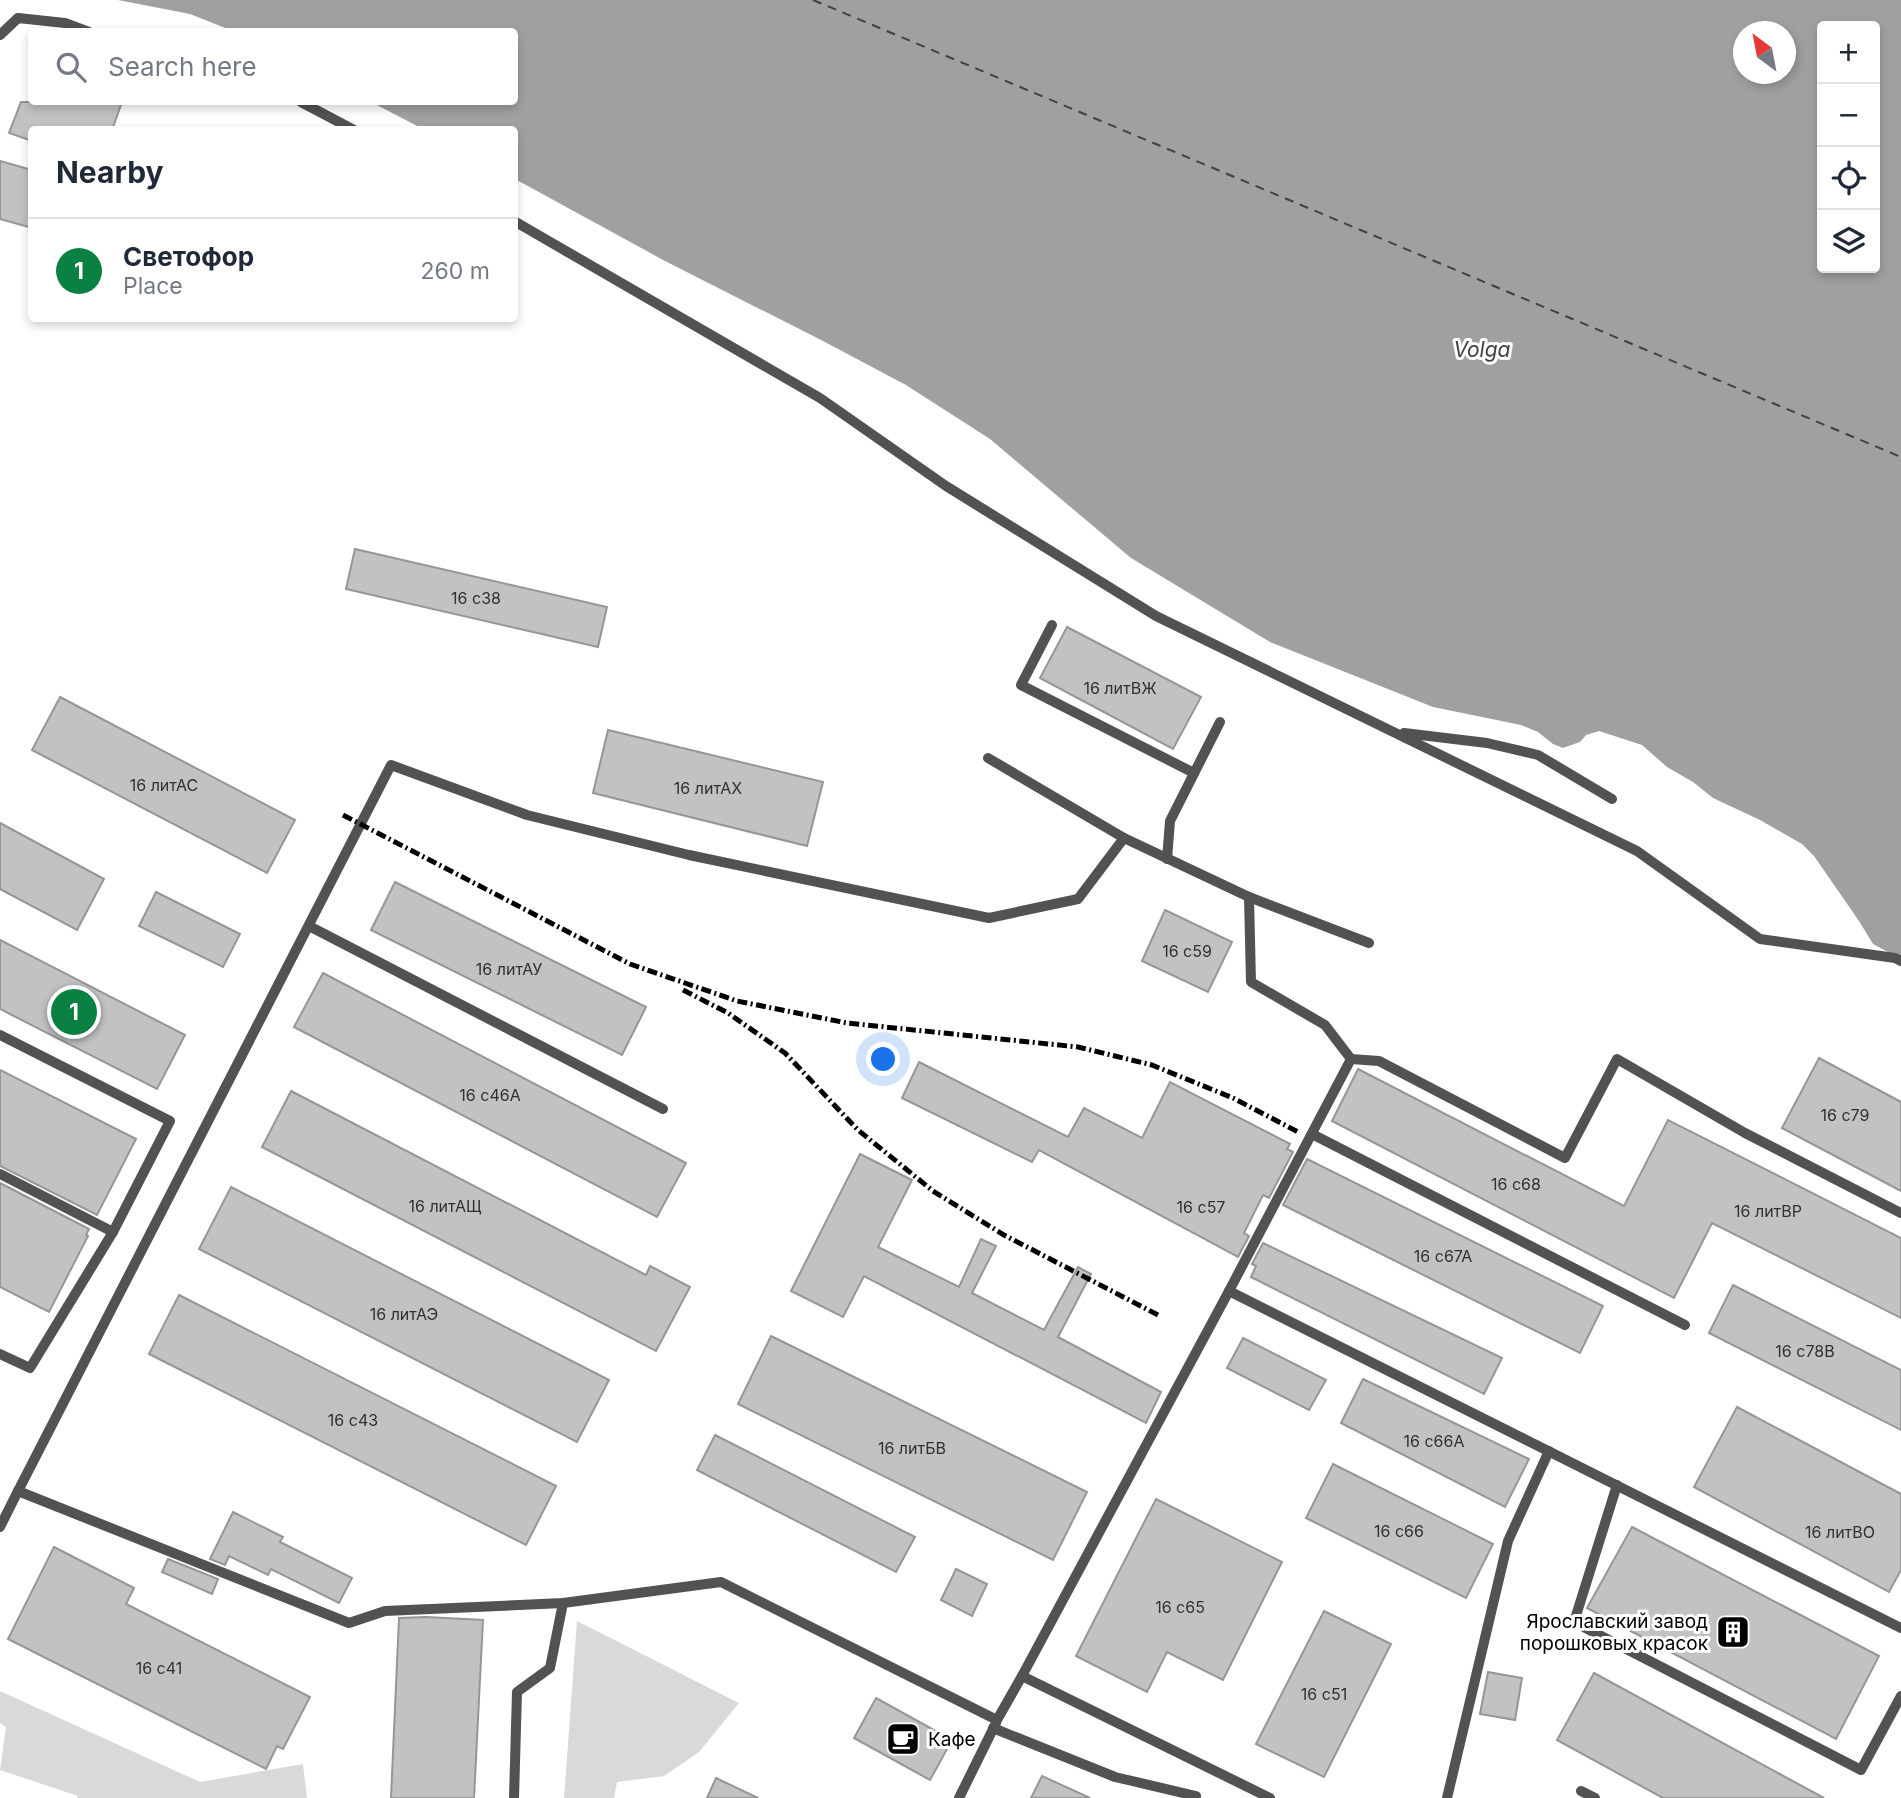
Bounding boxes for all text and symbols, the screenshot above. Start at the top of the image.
north arrow [1733,21,1796,84]
map controls [1817,21,1880,273]
button: + [1817,21,1880,84]
search box [28,28,518,105]
icon: search [52,48,90,86]
text: Search here [108,51,257,82]
button: − [1817,84,1880,147]
button: locate [1817,147,1880,210]
text: Nearby [56,154,164,190]
button: layers [1817,210,1880,273]
text: Светофор [123,241,254,272]
text: 1 [74,257,84,285]
text: 260 m [421,257,490,285]
text: Place [123,272,183,300]
water label: Volga [1454,337,1511,362]
house number: 16 с38 [451,588,501,608]
house number: 16 литВЖ [1083,678,1157,698]
house number: 16 литАС [130,775,198,795]
house number: 16 литАХ [674,778,742,798]
house number: 16 с59 [1162,941,1212,961]
house number: 16 литАУ [476,959,542,979]
pin: 1 [51,986,97,1038]
your location [866,1042,900,1076]
house number: 16 с46А [459,1085,521,1105]
house number: 16 с79 [1821,1105,1869,1125]
house number: 16 с68 [1491,1174,1541,1194]
house number: 16 литАЩ [408,1196,482,1216]
house number: 16 с57 [1177,1197,1225,1217]
house number: 16 литВР [1734,1201,1802,1221]
house number: 16 с67А [1414,1246,1472,1266]
house number: 16 литАЭ [370,1304,438,1324]
house number: 16 с78В [1775,1341,1835,1361]
house number: 16 с43 [328,1410,378,1430]
house number: 16 с66А [1404,1431,1464,1451]
house number: 16 литБВ [878,1438,946,1458]
house number: 16 с66 [1374,1521,1424,1541]
house number: 16 литВО [1805,1522,1875,1542]
house number: 16 с65 [1155,1597,1205,1617]
place label: Ярославский завод порошковых красок [1520,1610,1709,1655]
building icon: Ярославский завод порошковых красок [1714,1613,1752,1651]
house number: 16 с41 [136,1658,182,1678]
house number: 16 с51 [1301,1684,1347,1704]
cafe icon: Кафе [884,1720,922,1758]
place label: Кафе [928,1728,976,1751]

